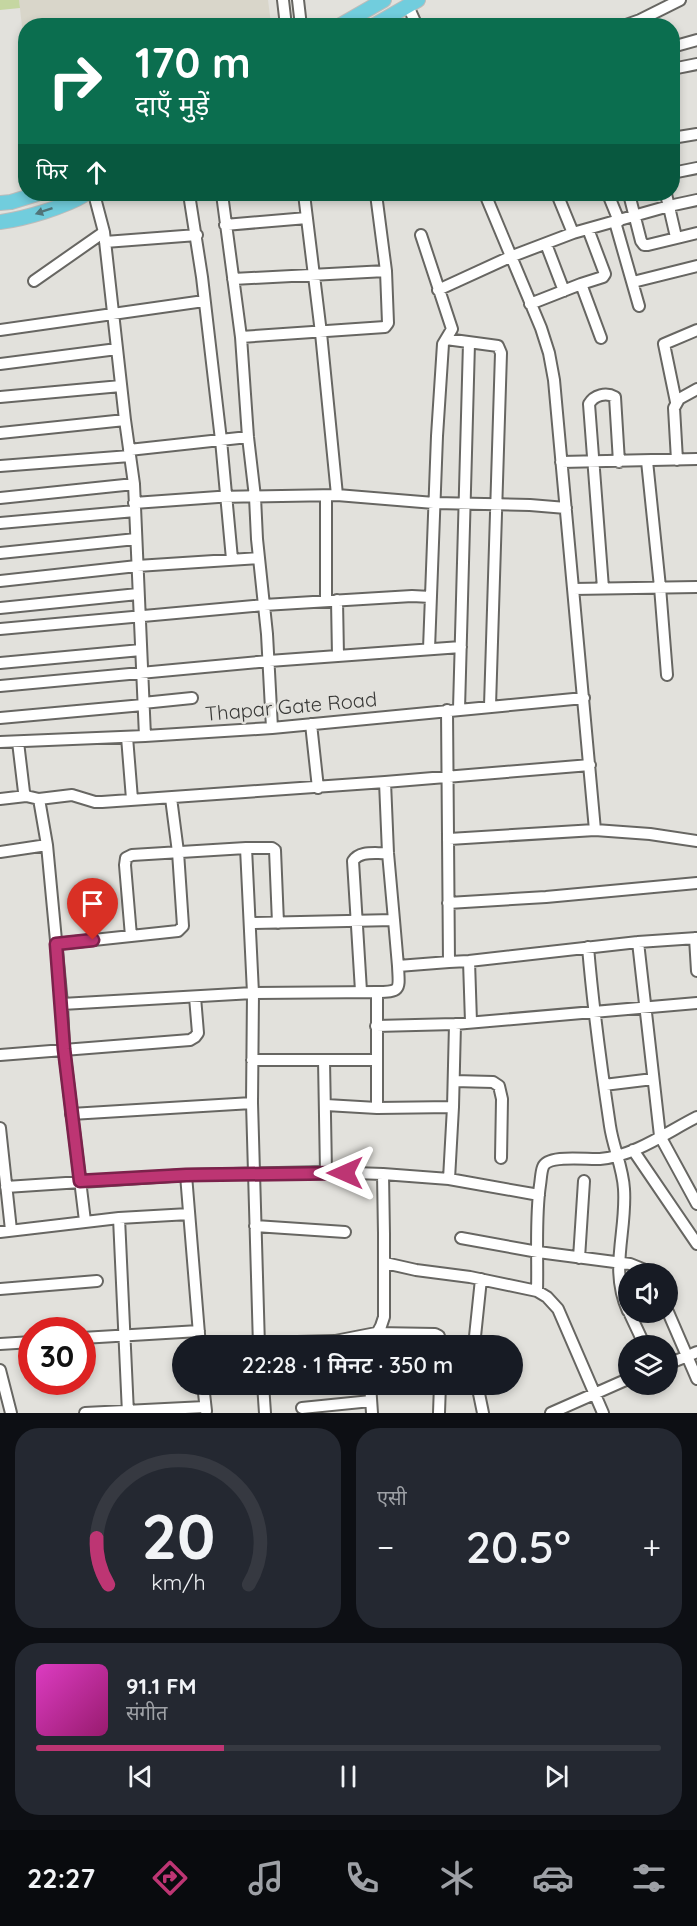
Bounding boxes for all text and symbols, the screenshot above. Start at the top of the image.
text: 170 m [135,36,251,89]
icon: right [36,42,114,120]
text: दाएँ मुड़ें [135,88,209,122]
icon: ahead [80,156,113,189]
text: फिर [36,157,68,185]
one-way arrow [35,206,53,216]
street label: Thapar Gate Road [204,686,378,726]
pin [67,878,118,940]
icon: arrive [76,887,109,920]
position arrow [313,1141,377,1205]
map controls [618,1263,678,1395]
button: sound [618,1263,678,1323]
speed limit sign: 30 [18,1317,96,1395]
button: layers [618,1335,678,1395]
text: 22:28 · 1 मिनट · 350 m [242,1351,453,1379]
text: एसी [377,1485,407,1510]
text: 20 [141,1497,215,1575]
text: 20.5° [466,1518,571,1574]
text: − [377,1526,394,1567]
text: + [642,1526,661,1567]
text: km/h [151,1569,205,1595]
text: 91.1 FM [126,1672,197,1700]
text: संगीत [126,1700,167,1725]
icon: previous [124,1760,157,1793]
icon: pause [332,1760,365,1793]
icon: next [540,1760,573,1793]
icon: directions [149,1857,191,1899]
icon: music [245,1857,287,1899]
icon: phone [341,1857,383,1899]
icon: climate [436,1857,478,1899]
icon: car [532,1857,574,1899]
icon: filters [628,1857,670,1899]
text: 22:27 [27,1861,95,1895]

